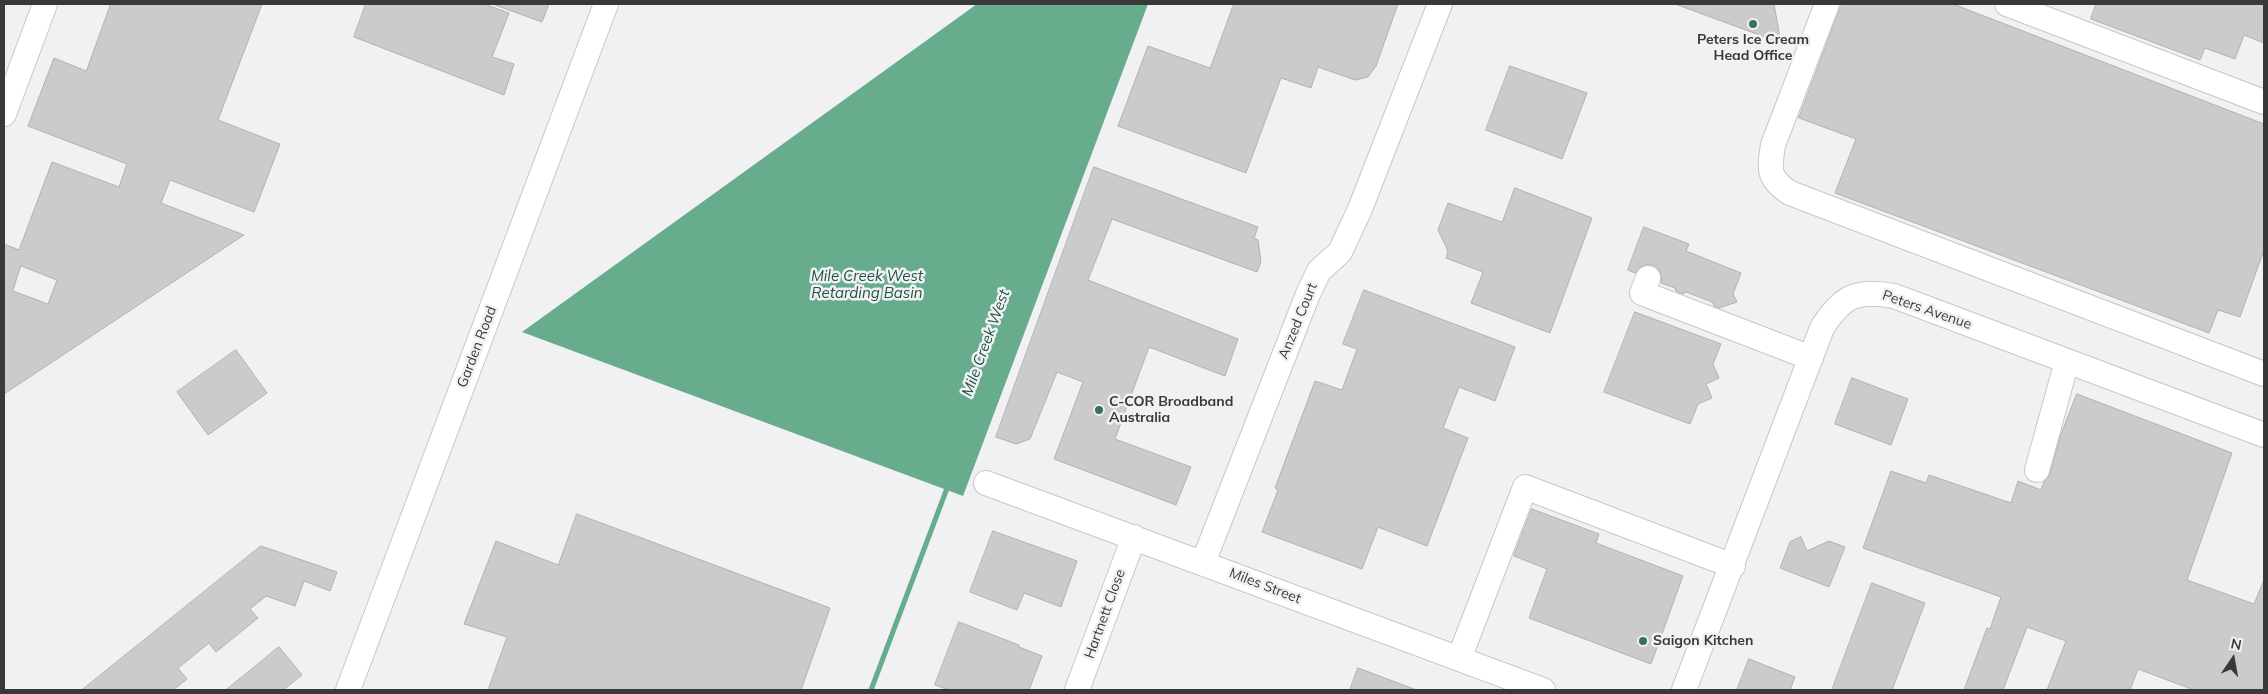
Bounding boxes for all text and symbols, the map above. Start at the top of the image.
marker: Peters Ice Cream Head Office [1747,18,1759,30]
place label: Peters Ice Cream Head Office [1697,32,1809,64]
water label: Mile Creek West Retarding Basin [811,267,923,302]
street label: Anzed Court [1275,280,1321,362]
water label: Mile Creek West [958,287,1014,399]
street label: Peters Avenue [1880,287,1974,333]
street label: Garden Road [454,304,500,390]
place label: C-COR Broadband Australia [1109,394,1233,427]
marker: C-COR Broadband Australia [1093,404,1105,416]
street label: Miles Street [1227,565,1303,607]
street label: Hartnett Close [1081,567,1129,661]
place label: Saigon Kitchen [1653,633,1753,649]
north arrow [2208,634,2258,684]
text: N [2229,634,2243,654]
marker: Saigon Kitchen [1637,635,1649,647]

